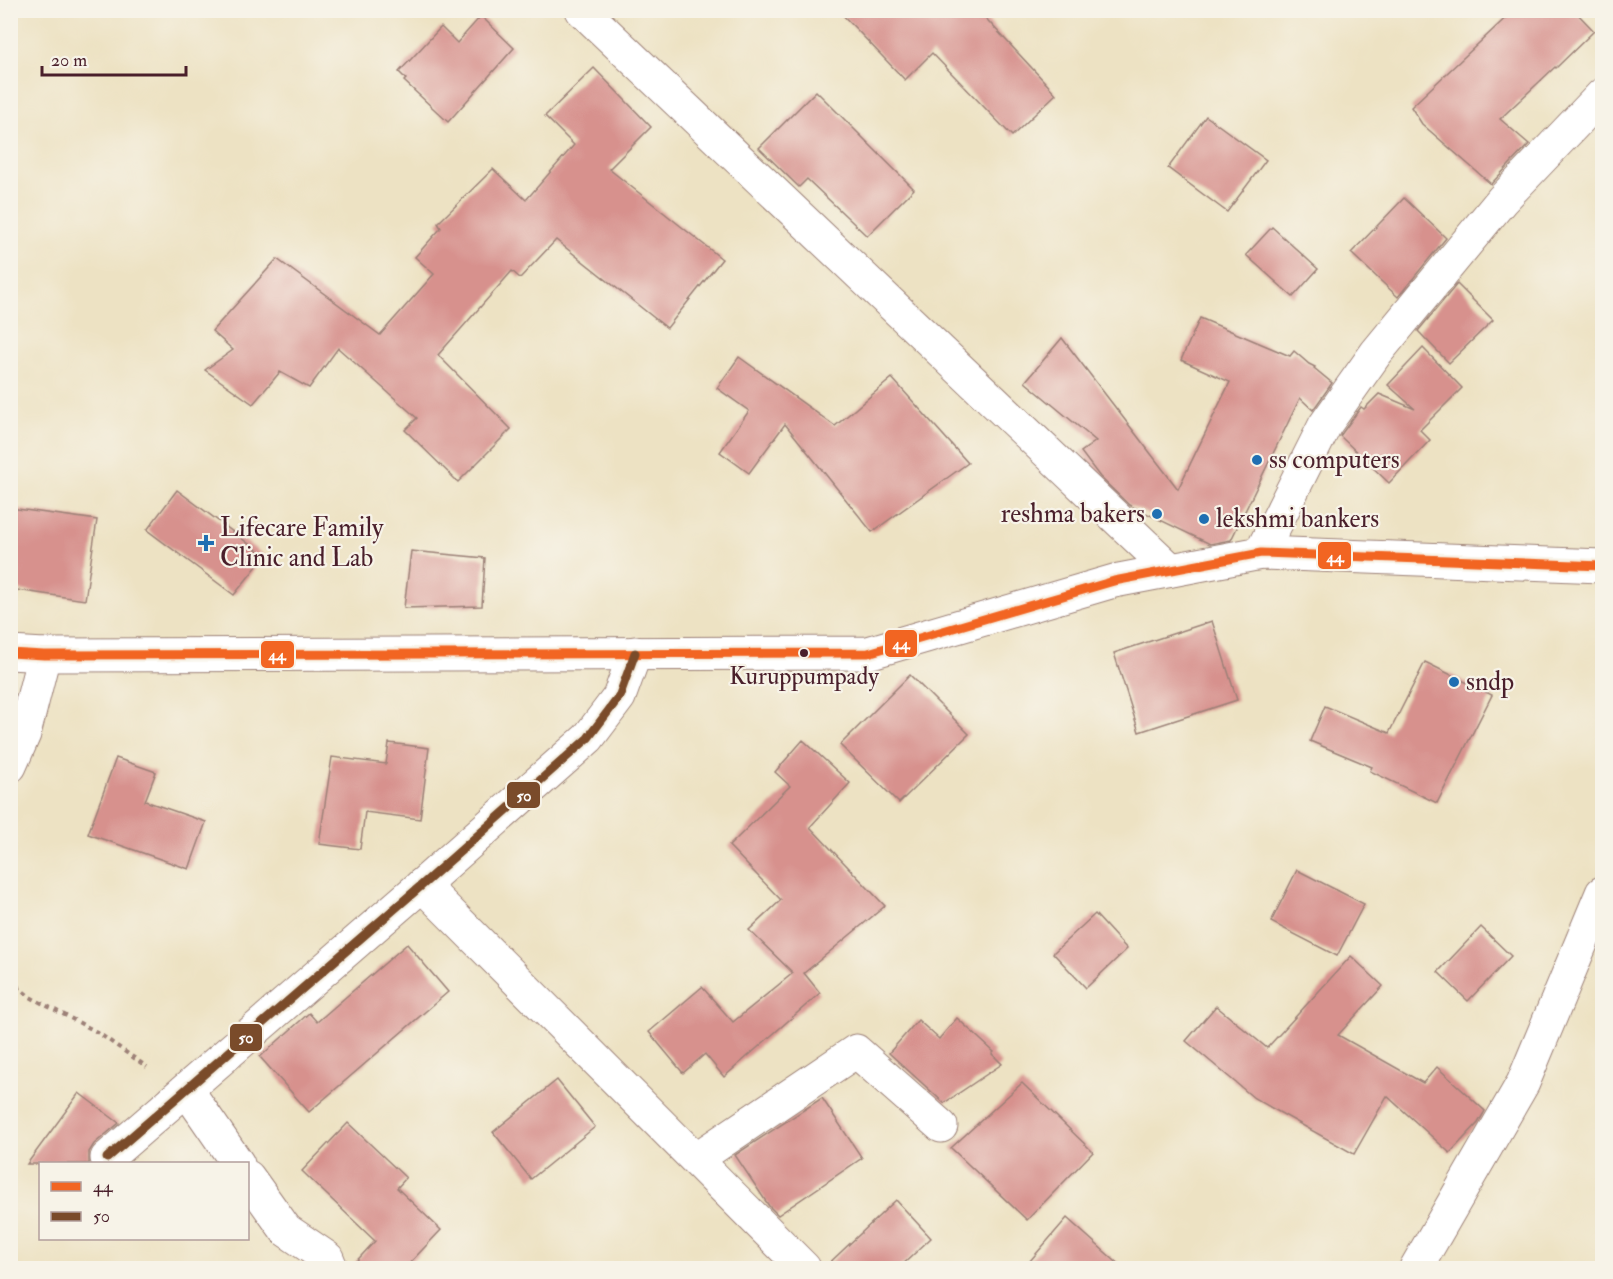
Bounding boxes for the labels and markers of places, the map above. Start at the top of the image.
place label: ss computers [1269,444,1400,477]
marker: ss computers [1250,453,1264,467]
place label: reshma bakers [1001,498,1145,530]
place label: lekshmi bankers [1216,503,1379,535]
marker: reshma bakers [1150,507,1164,521]
place label: Lifecare Family Clinic and Lab [220,512,384,574]
marker: lekshmi bankers [1197,512,1211,526]
marker: Lifecare Family Clinic and Lab [197,534,215,552]
marker: Kuruppumpady [798,647,810,659]
place label: Kuruppumpady [729,661,879,692]
place label: sndp [1466,666,1514,699]
marker: sndp [1447,675,1461,689]

